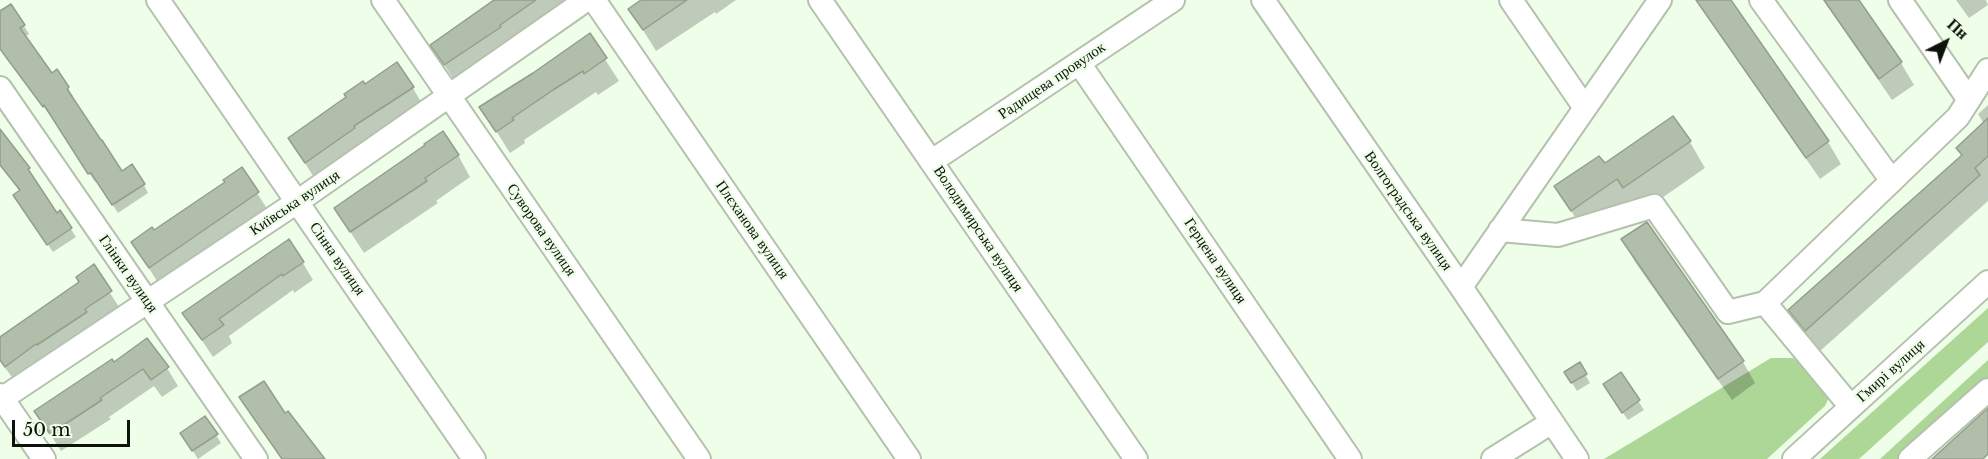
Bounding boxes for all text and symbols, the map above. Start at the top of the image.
north arrow [1916,12,1976,72]
text: Пн [1943,14,1973,43]
street label: Радищева провулок [995,38,1109,124]
street label: Волгоградська вулиця [1360,148,1456,274]
street label: Володимирська вулиця [929,163,1027,295]
street label: Київська вулиця [247,166,343,240]
street label: Плєханова вулиця [711,177,793,283]
street label: Суворова вулиця [503,180,579,280]
street label: Герцена вулиця [1180,215,1250,307]
street label: Сінна вулиця [305,219,369,299]
street label: Глінки вулиця [95,232,161,316]
street label: Гмирі вулиця [1853,336,1929,406]
scale bar [15,408,134,446]
text: 50 m [23,419,71,441]

